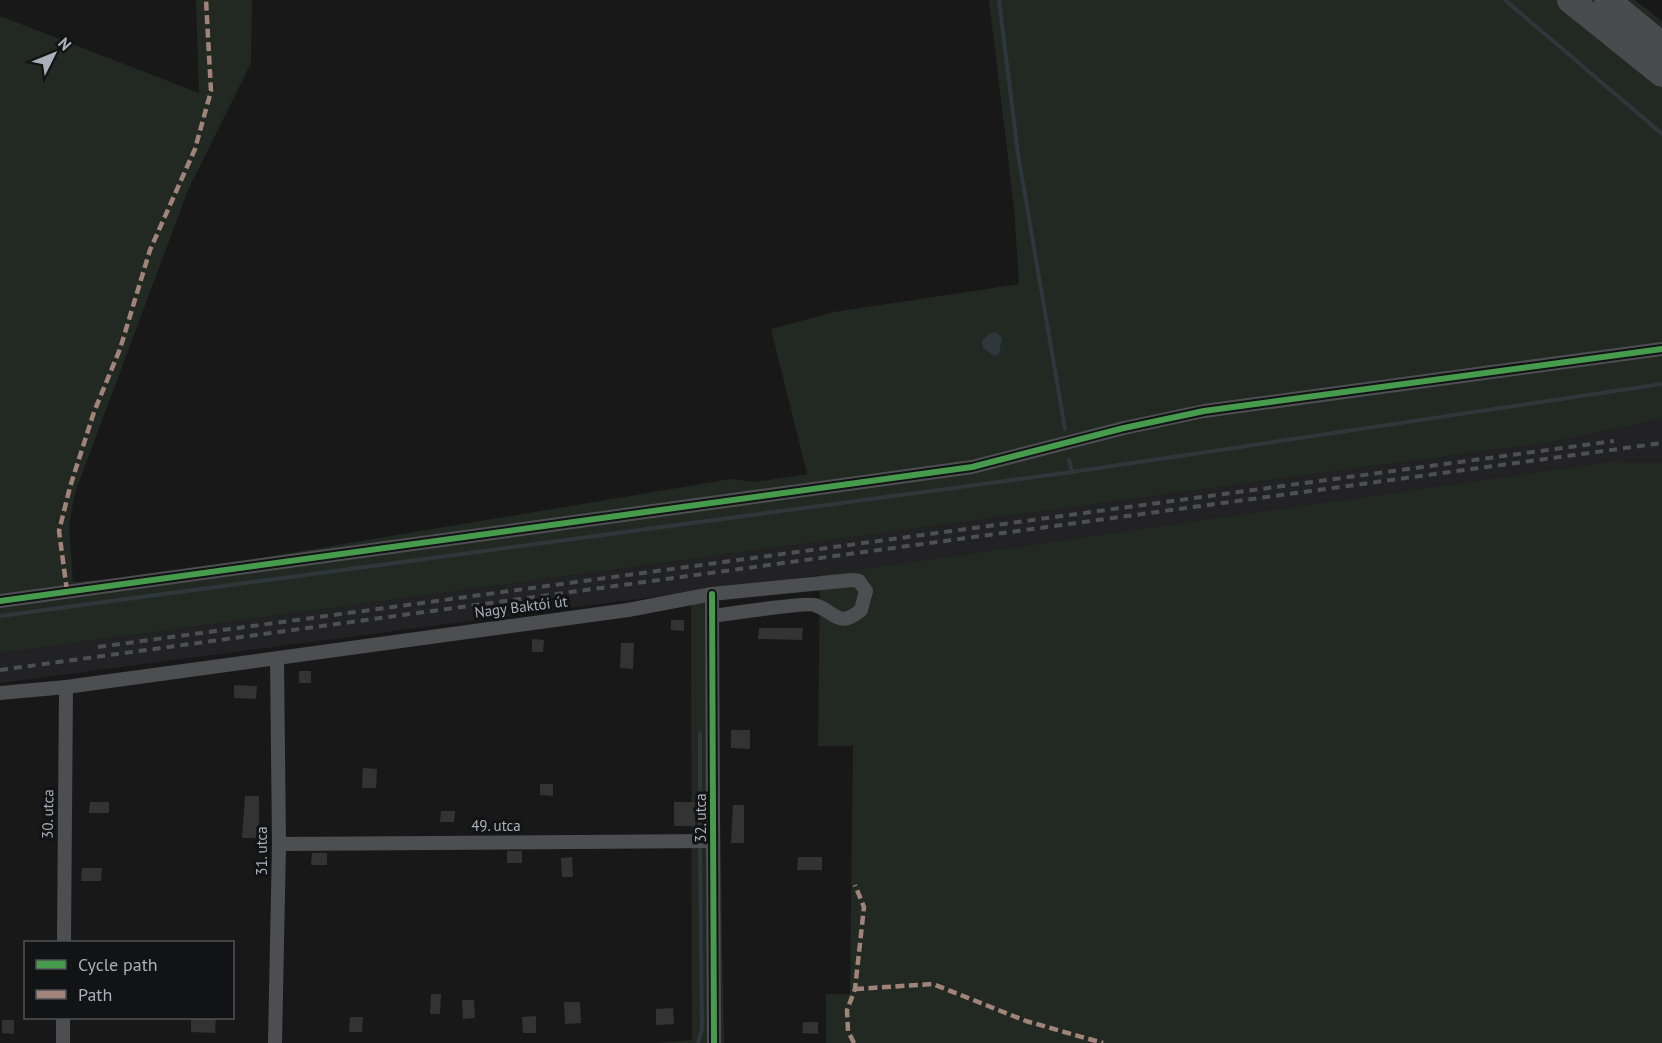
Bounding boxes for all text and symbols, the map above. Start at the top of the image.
north arrow [24,24,84,84]
text: N [54,33,76,54]
street label: Nagy Baktói út [473,591,569,622]
street label: 30. utca [38,789,57,839]
street label: 32. utca [691,793,710,843]
street label: 49. utca [471,816,521,835]
street label: 31. utca [252,826,271,876]
legend [24,941,234,1019]
text: Cycle path [78,953,158,976]
text: Path [78,983,112,1006]

